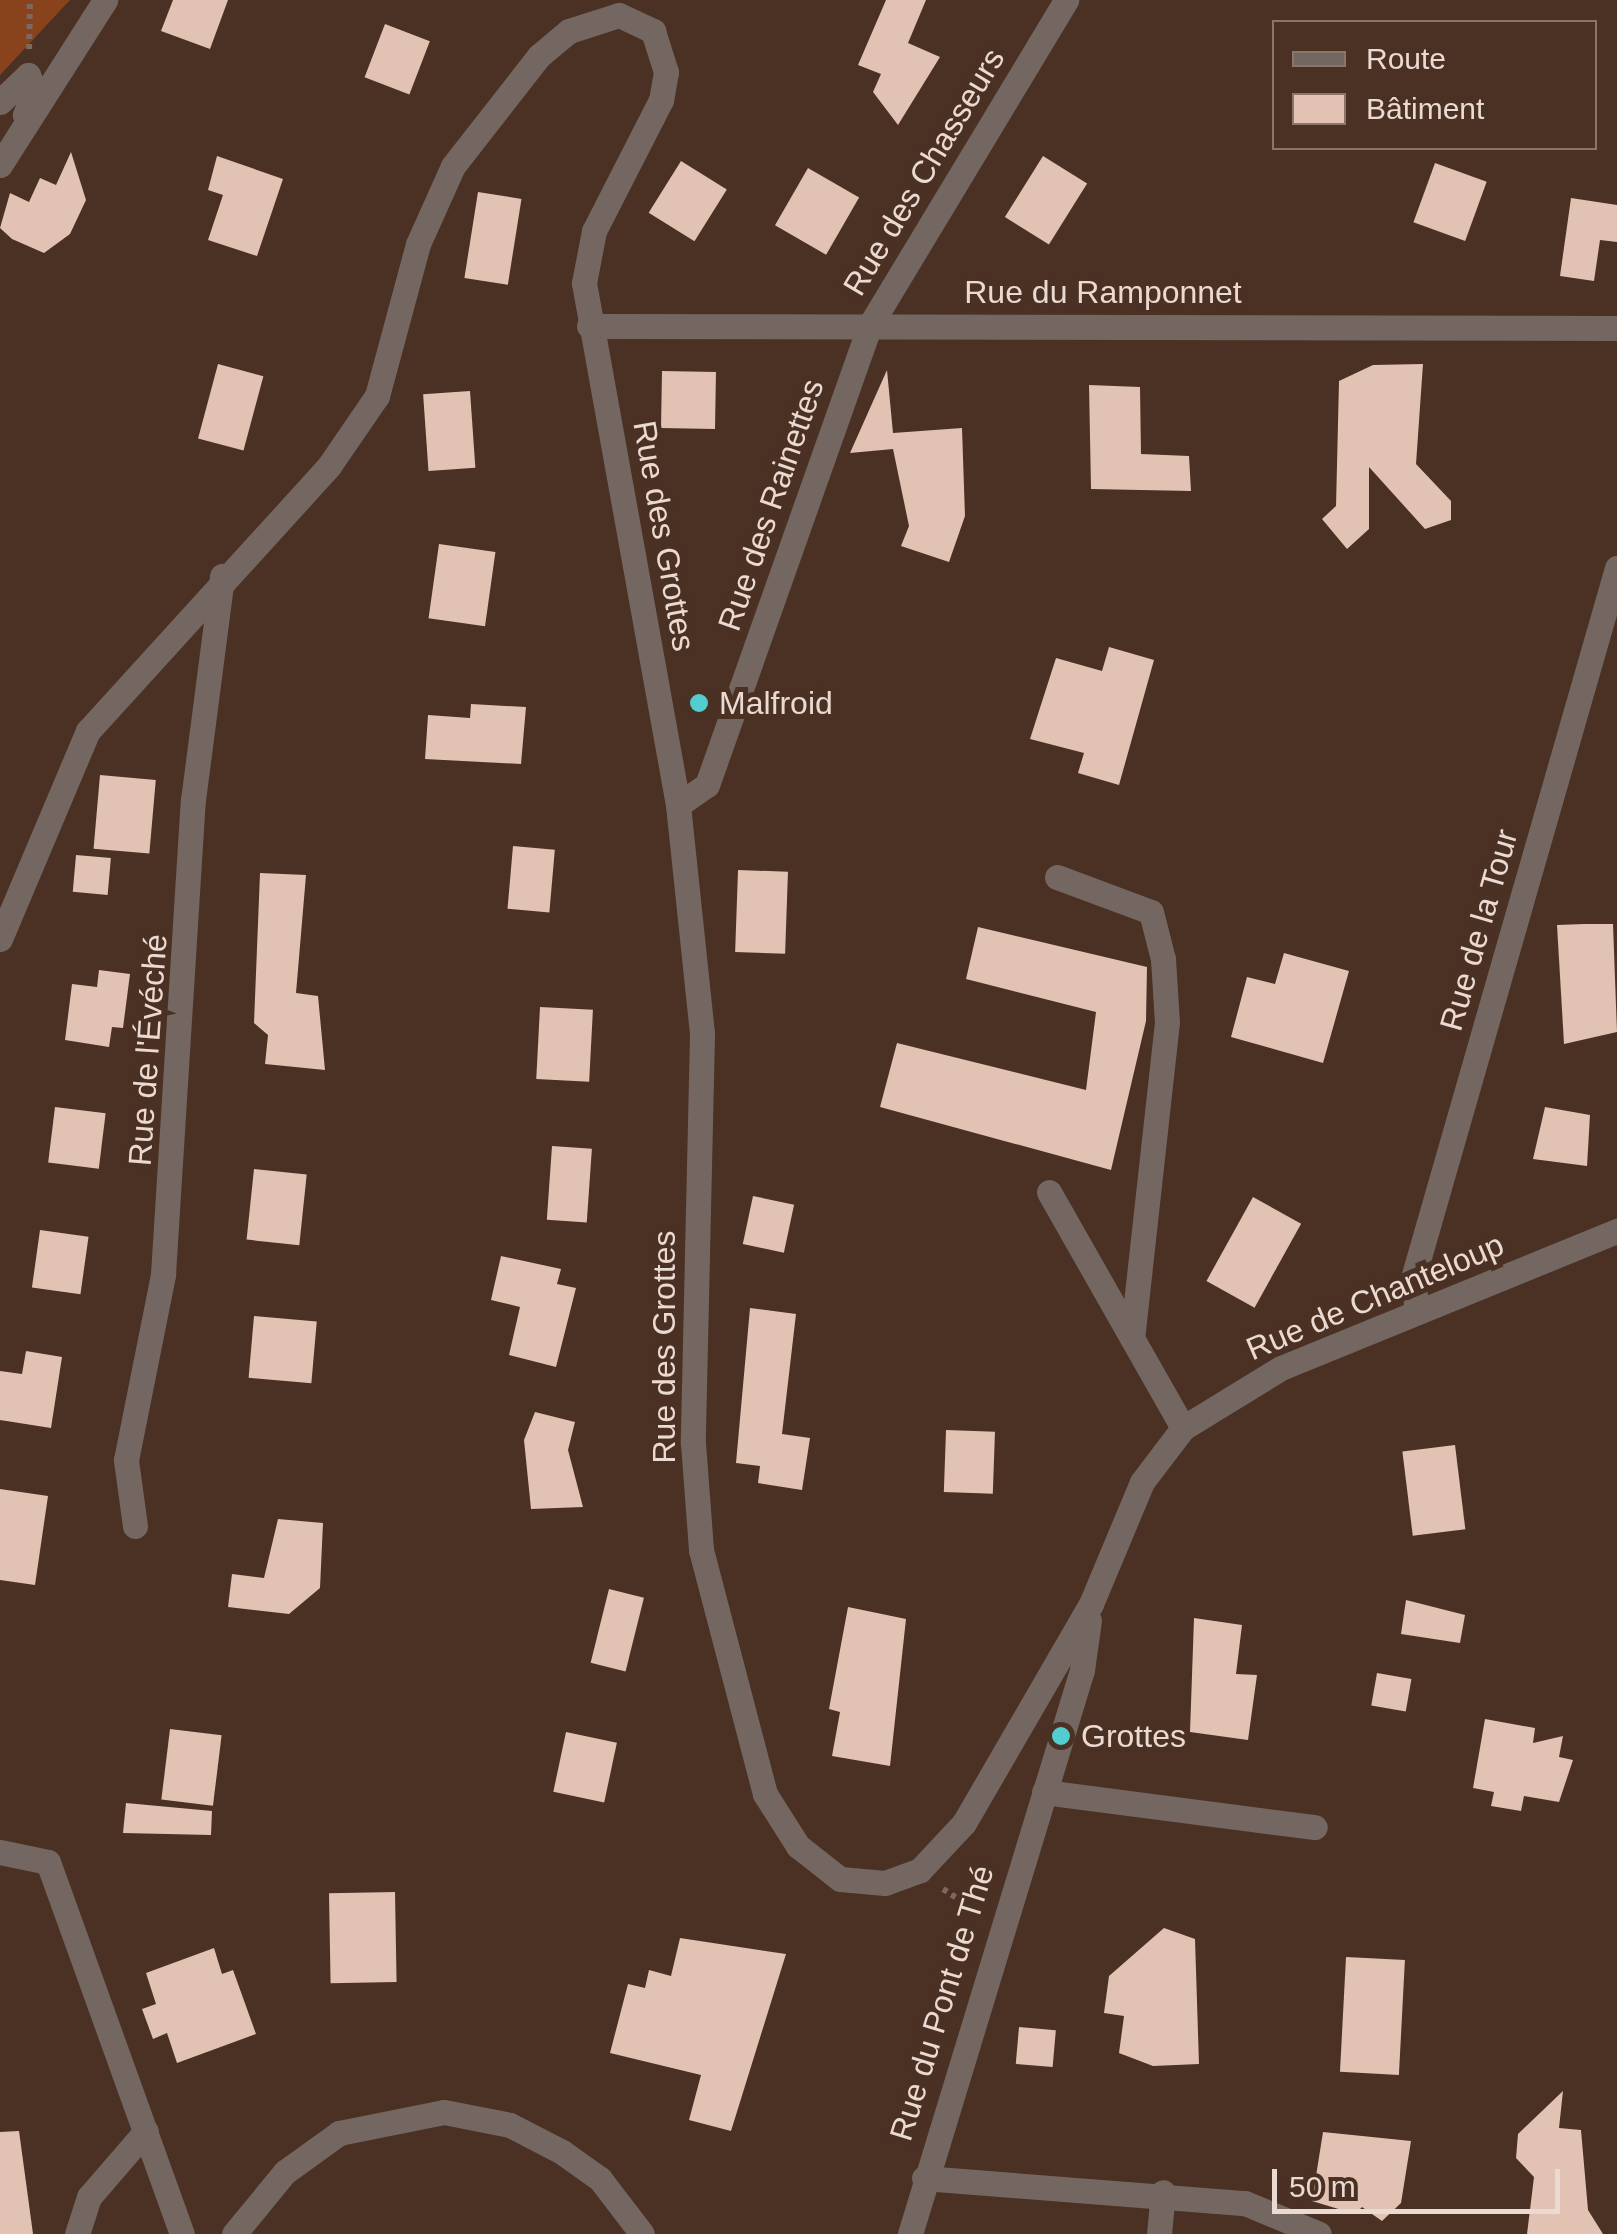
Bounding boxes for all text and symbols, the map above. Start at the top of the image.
legend [1272,20,1597,150]
street label: Rue des Chasseurs [835,42,1013,302]
text: Route [1366,42,1446,75]
text: Bâtiment [1366,92,1484,125]
street label: Rue du Ramponnet [964,273,1242,311]
street label: Rue des Rainettes [710,374,832,636]
street label: Rue des Grottes [625,418,703,654]
place label: Malfroid [719,684,833,722]
marker: Malfroid [688,692,710,714]
street label: Rue de la Tour [1432,825,1526,1035]
street label: Rue de l'Évéché [121,933,175,1167]
street label: Rue de Chanteloup [1241,1225,1509,1369]
street label: Rue des Grottes [645,1230,683,1464]
place label: Grottes [1081,1717,1186,1755]
marker: Grottes [1050,1725,1072,1747]
street label: Rue du Pont de Thé [882,1860,1002,2146]
scale bar [1277,2149,1564,2211]
text: 50 m [1289,2170,1356,2203]

